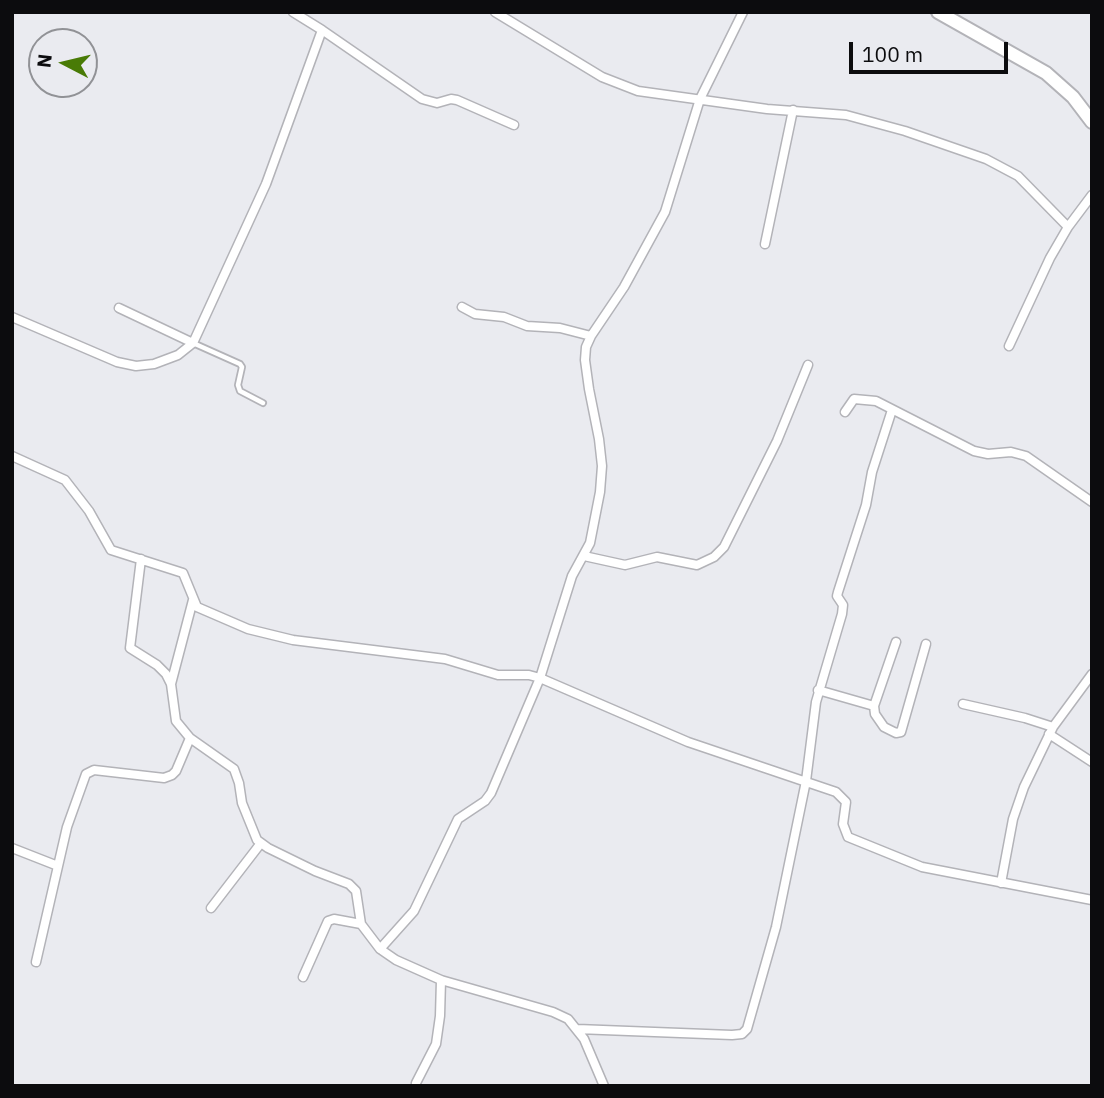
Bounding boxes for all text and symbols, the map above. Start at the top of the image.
north arrow [28,28,98,98]
scale bar [852,28,1011,72]
text: 100 m [862,40,923,68]
text: N [31,52,57,69]

